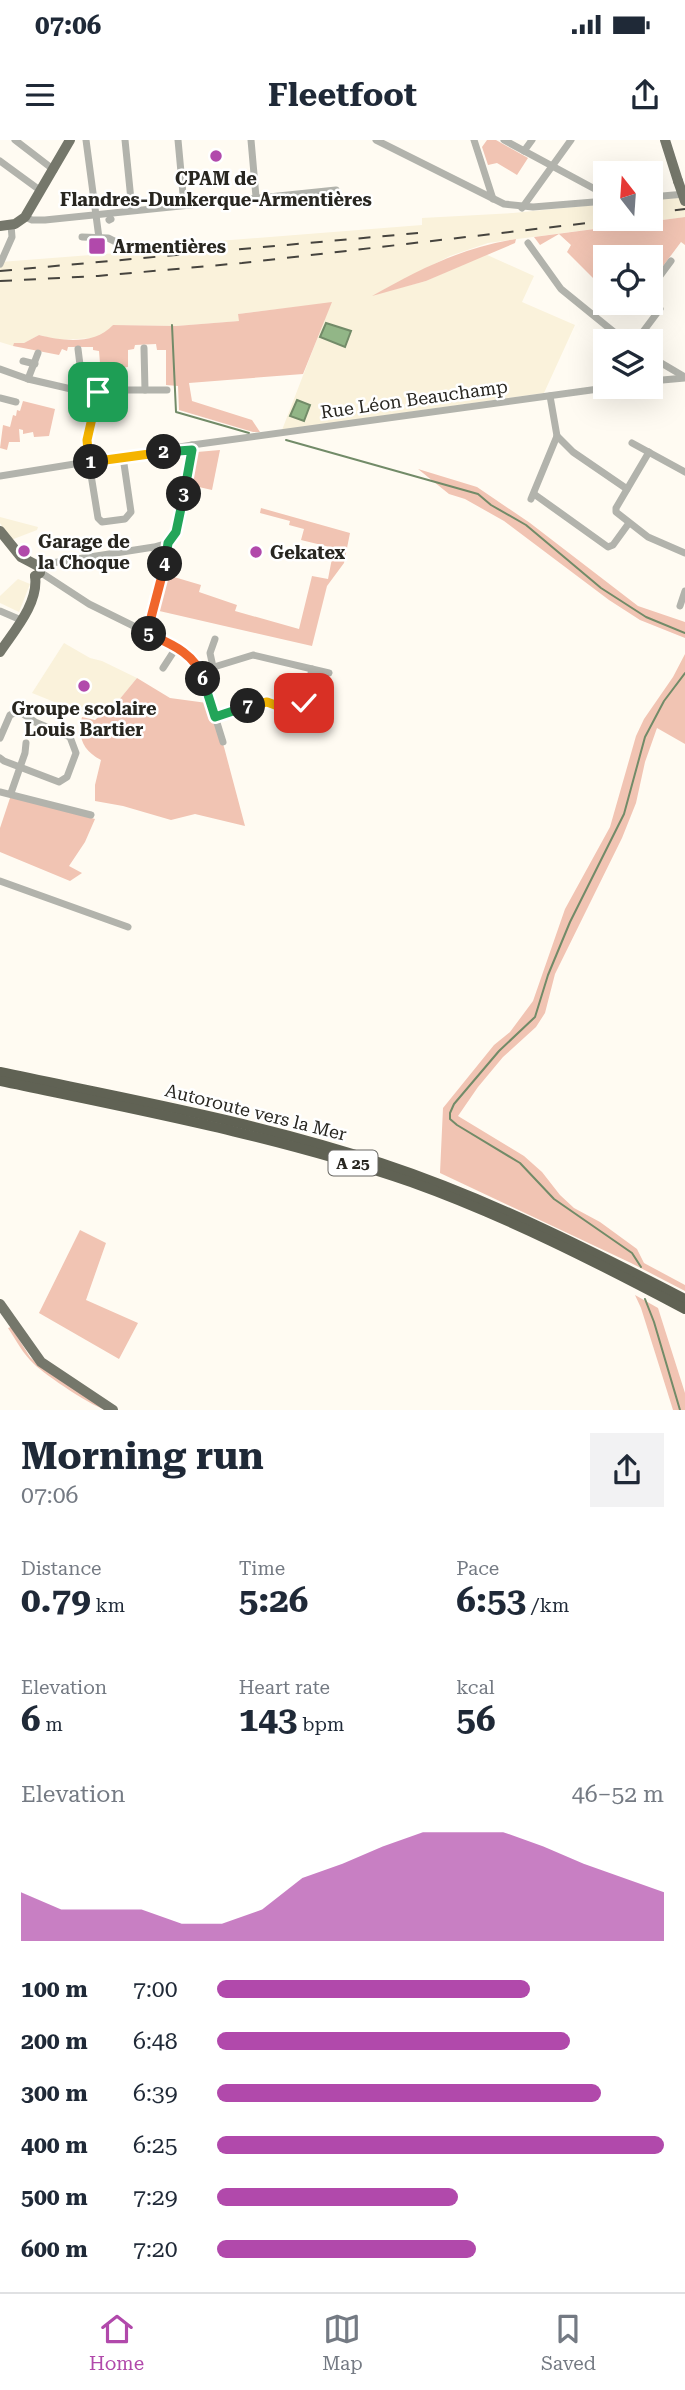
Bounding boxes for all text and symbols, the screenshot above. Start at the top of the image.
text: 07:06 [35,10,101,40]
icon: menu [21,76,59,114]
text: Fleetfoot [268,76,417,114]
icon: share [626,76,664,114]
marker: CPAM de Flandres-Dunkerque-Armentières [208,148,224,164]
north arrow [593,161,663,231]
map controls [593,161,663,399]
place label: CPAM de Flandres-Dunkerque-Armentières [60,168,372,210]
marker: Armentières [87,236,107,256]
place label: Armentières [113,236,226,257]
button: locate [593,245,663,315]
button: layers [593,329,663,399]
pin [68,362,128,422]
icon: arrive [79,373,117,411]
street label: Rue Léon Beauchamp [319,375,509,423]
pin: 2 [146,434,182,470]
text: 2 [158,440,169,463]
pin: 1 [74,444,108,480]
text: 1 [85,450,96,473]
pin: 3 [166,476,202,512]
text: 3 [178,482,189,505]
place label: Garage de la Choque [38,531,130,573]
place label: Gekatex [270,542,346,563]
marker: Garage de la Choque [16,543,32,559]
marker: Gekatex [248,544,264,560]
pin: 4 [148,546,182,582]
text: 4 [159,552,170,575]
pin: 5 [132,616,166,652]
text: 5 [143,622,154,645]
pin: 6 [186,662,220,696]
text: 6 [197,667,208,690]
pin [274,673,334,733]
marker: Groupe scolaire Louis Bartier [76,678,92,694]
icon: check [285,684,323,722]
pin: 7 [230,688,266,724]
text: 7 [242,694,253,717]
place label: Groupe scolaire Louis Bartier [11,698,157,740]
street label: Autoroute vers la Mer [163,1079,349,1145]
road number: A 25 [328,1150,378,1176]
button: share [590,1433,664,1507]
text: Morning run [21,1434,264,1478]
text: 07:06 [21,1482,78,1509]
text: Distance [21,1557,101,1580]
text: Time [239,1557,285,1580]
text: Pace [456,1557,499,1580]
text: 0.79 [21,1580,91,1621]
text: 5:26 [239,1580,308,1621]
text: 6:53 [456,1580,526,1621]
text: km [91,1594,125,1617]
text: /km [526,1594,569,1617]
text: Elevation [21,1676,107,1699]
text: Heart rate [239,1676,330,1699]
text: kcal [456,1676,495,1699]
text: 6 [21,1699,41,1740]
text: 143 [239,1699,297,1740]
text: 56 [456,1699,496,1740]
text: m [41,1713,63,1736]
text: bpm [297,1713,344,1736]
text: Elevation [21,1781,125,1808]
text: 46–52 m [572,1781,664,1808]
text: 100 m [21,1976,88,2003]
text: 7:00 [133,1976,178,2003]
text: 200 m [21,2028,88,2055]
text: 6:48 [133,2028,178,2055]
text: 300 m [21,2080,88,2107]
text: 6:39 [133,2080,178,2107]
text: 400 m [21,2132,88,2159]
text: 6:25 [133,2132,178,2159]
text: 500 m [21,2184,88,2211]
text: 7:29 [133,2184,178,2211]
text: 600 m [21,2236,88,2263]
text: 7:20 [133,2236,178,2263]
tab: Home [89,2310,144,2375]
tab: Map [322,2310,363,2375]
tab: Saved [541,2310,596,2375]

